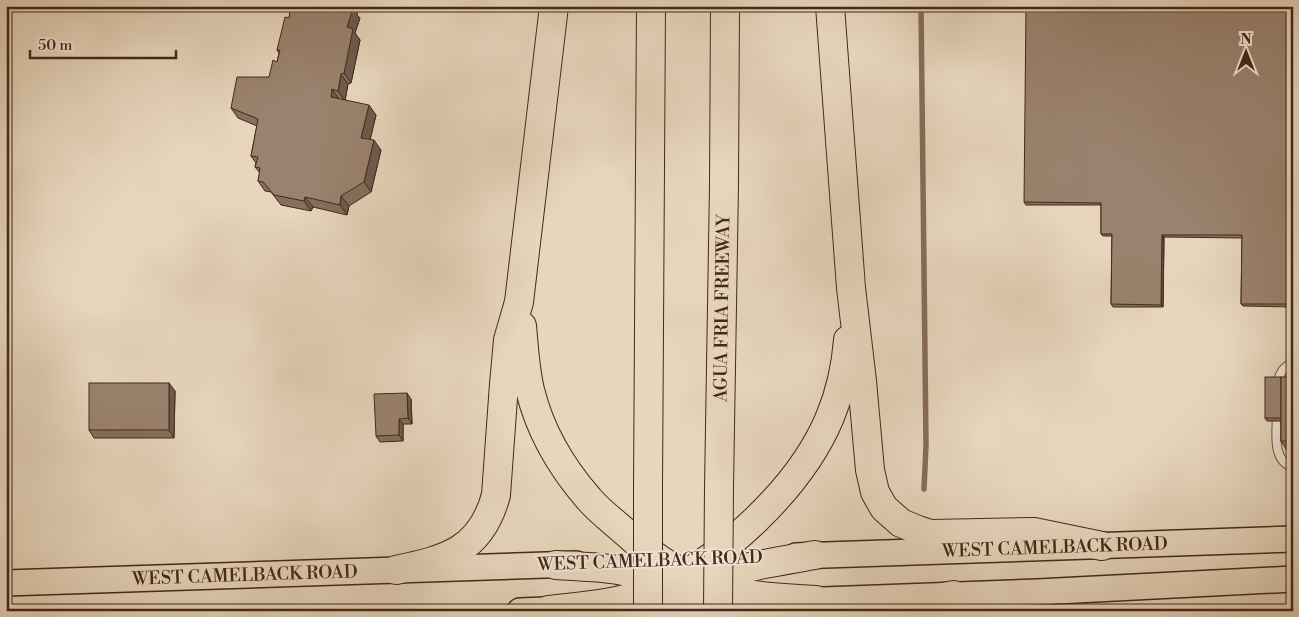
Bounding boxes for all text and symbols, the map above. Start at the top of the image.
scale bar [30,28,176,60]
north arrow [1222,28,1272,78]
text: N [1240,31,1252,49]
text: 50 m [38,36,72,55]
street label: AGUA FRIA FREEWAY [709,213,735,403]
street label: WEST CAMELBACK ROAD [941,532,1168,563]
street label: WEST CAMELBACK ROAD [536,546,763,576]
street label: WEST CAMELBACK ROAD [131,560,358,590]

